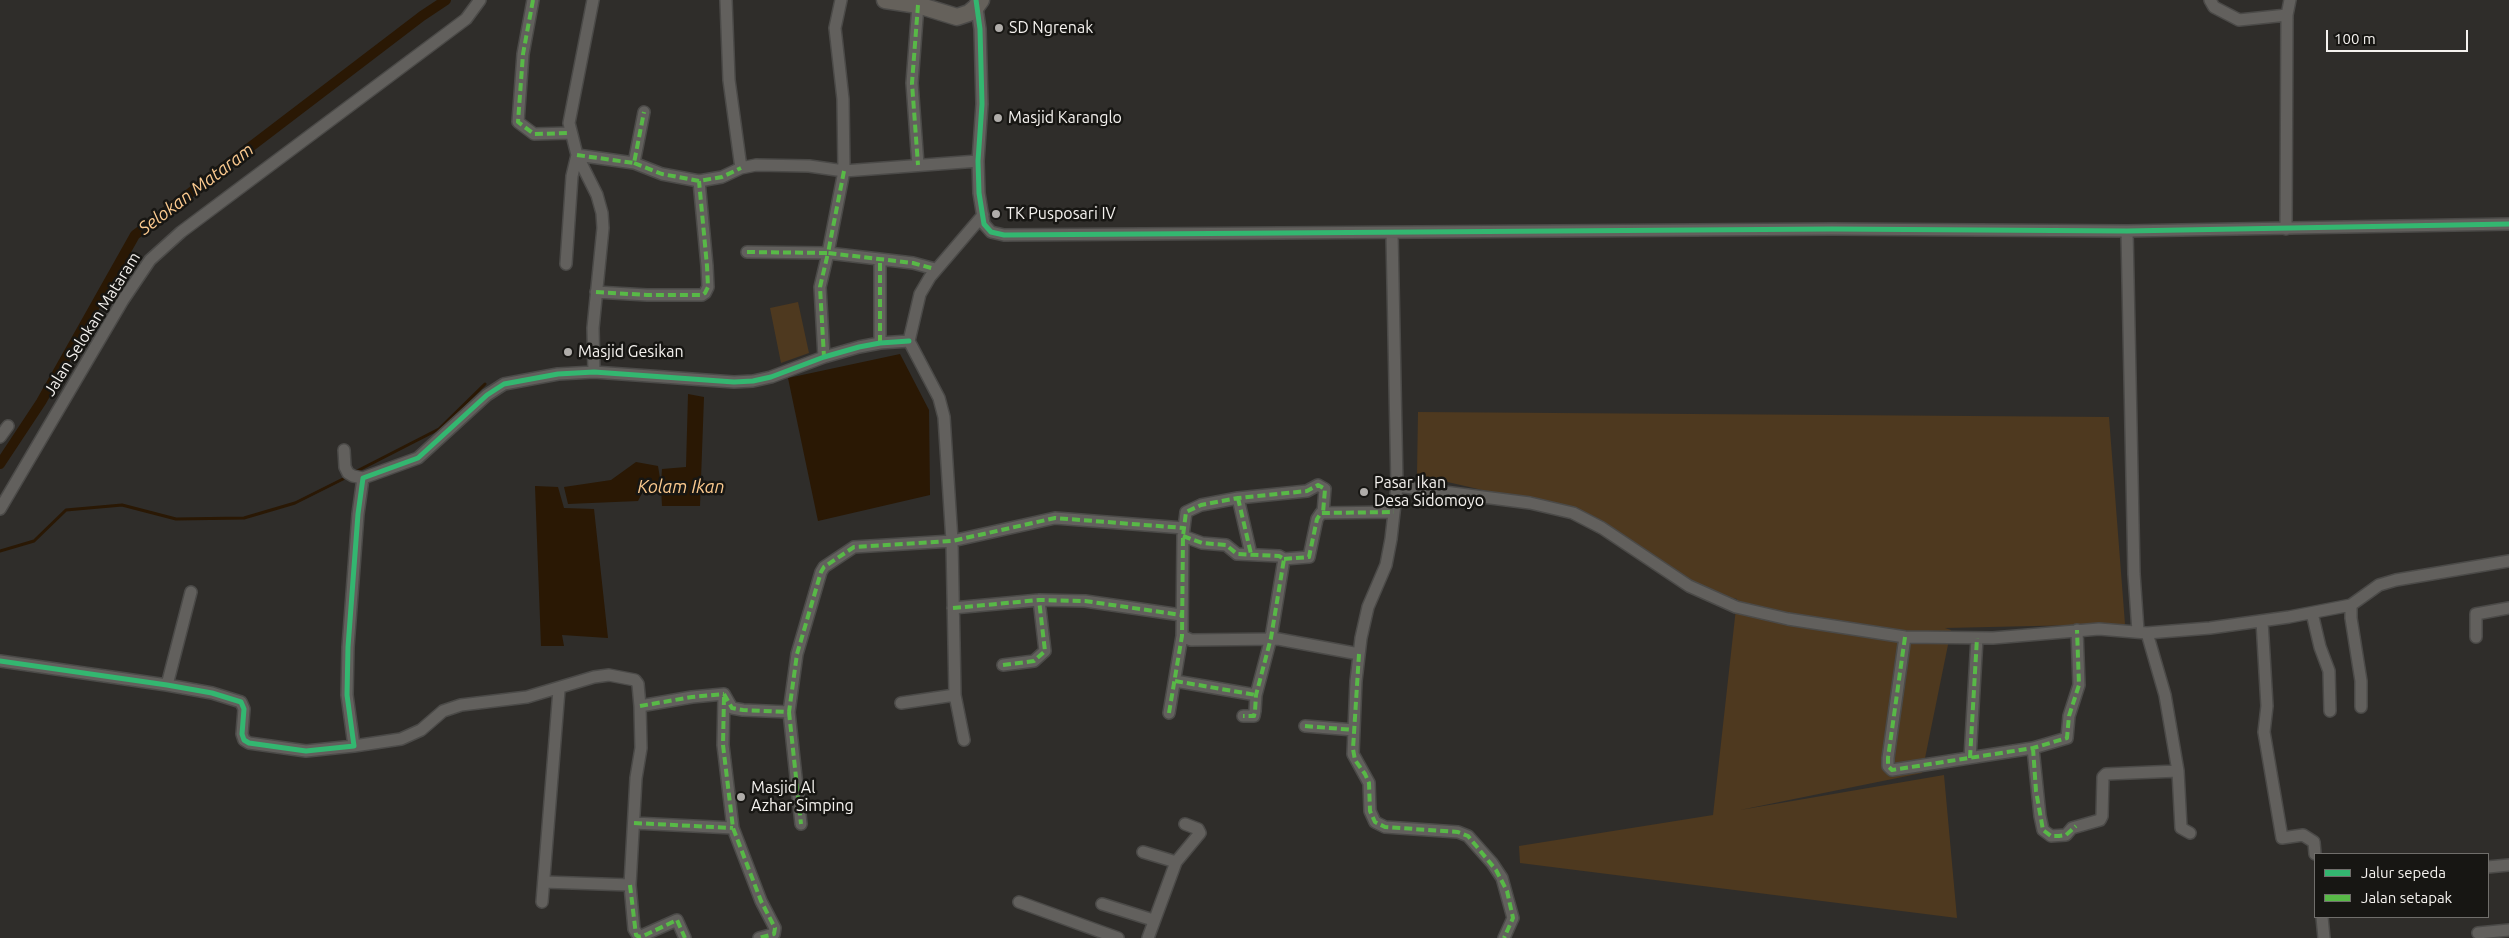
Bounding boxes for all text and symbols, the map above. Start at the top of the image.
place label: SD Ngrenak [1009,18,1093,38]
scale bar [2329,20,2472,52]
marker: SD Ngrenak [993,22,1005,34]
text: 100 m [2334,30,2376,47]
place label: Masjid Karanglo [1008,108,1122,128]
marker: Masjid Karanglo [992,112,1004,124]
water label: Selokan Mataram [134,139,258,239]
place label: TK Pusposari IV [1006,204,1116,224]
marker: TK Pusposari IV [990,208,1002,220]
street label: Jalan Selokan Mataram [40,249,144,399]
place label: Masjid Gesikan [578,342,684,362]
marker: Masjid Gesikan [562,346,574,358]
place label: Pasar Ikan Desa Sidomoyo [1374,473,1484,511]
water label: Kolam Ikan [637,476,725,498]
marker: Pasar Ikan Desa Sidomoyo [1358,486,1370,498]
place label: Masjid Al Azhar Simping [751,778,854,816]
marker: Masjid Al Azhar Simping [735,791,747,803]
legend [2314,853,2489,918]
text: Jalur sepeda [2361,864,2446,881]
text: Jalan setapak [2361,889,2452,906]

